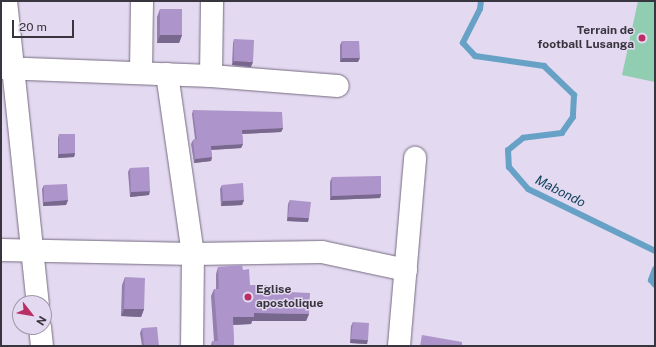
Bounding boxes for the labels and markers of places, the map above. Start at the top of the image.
place label: Terrain de football Lusanga [538,24,634,52]
marker: Terrain de football Lusanga [637,33,647,43]
place label: Eglise apostolique [256,283,323,311]
marker: Eglise apostolique [243,292,253,302]

